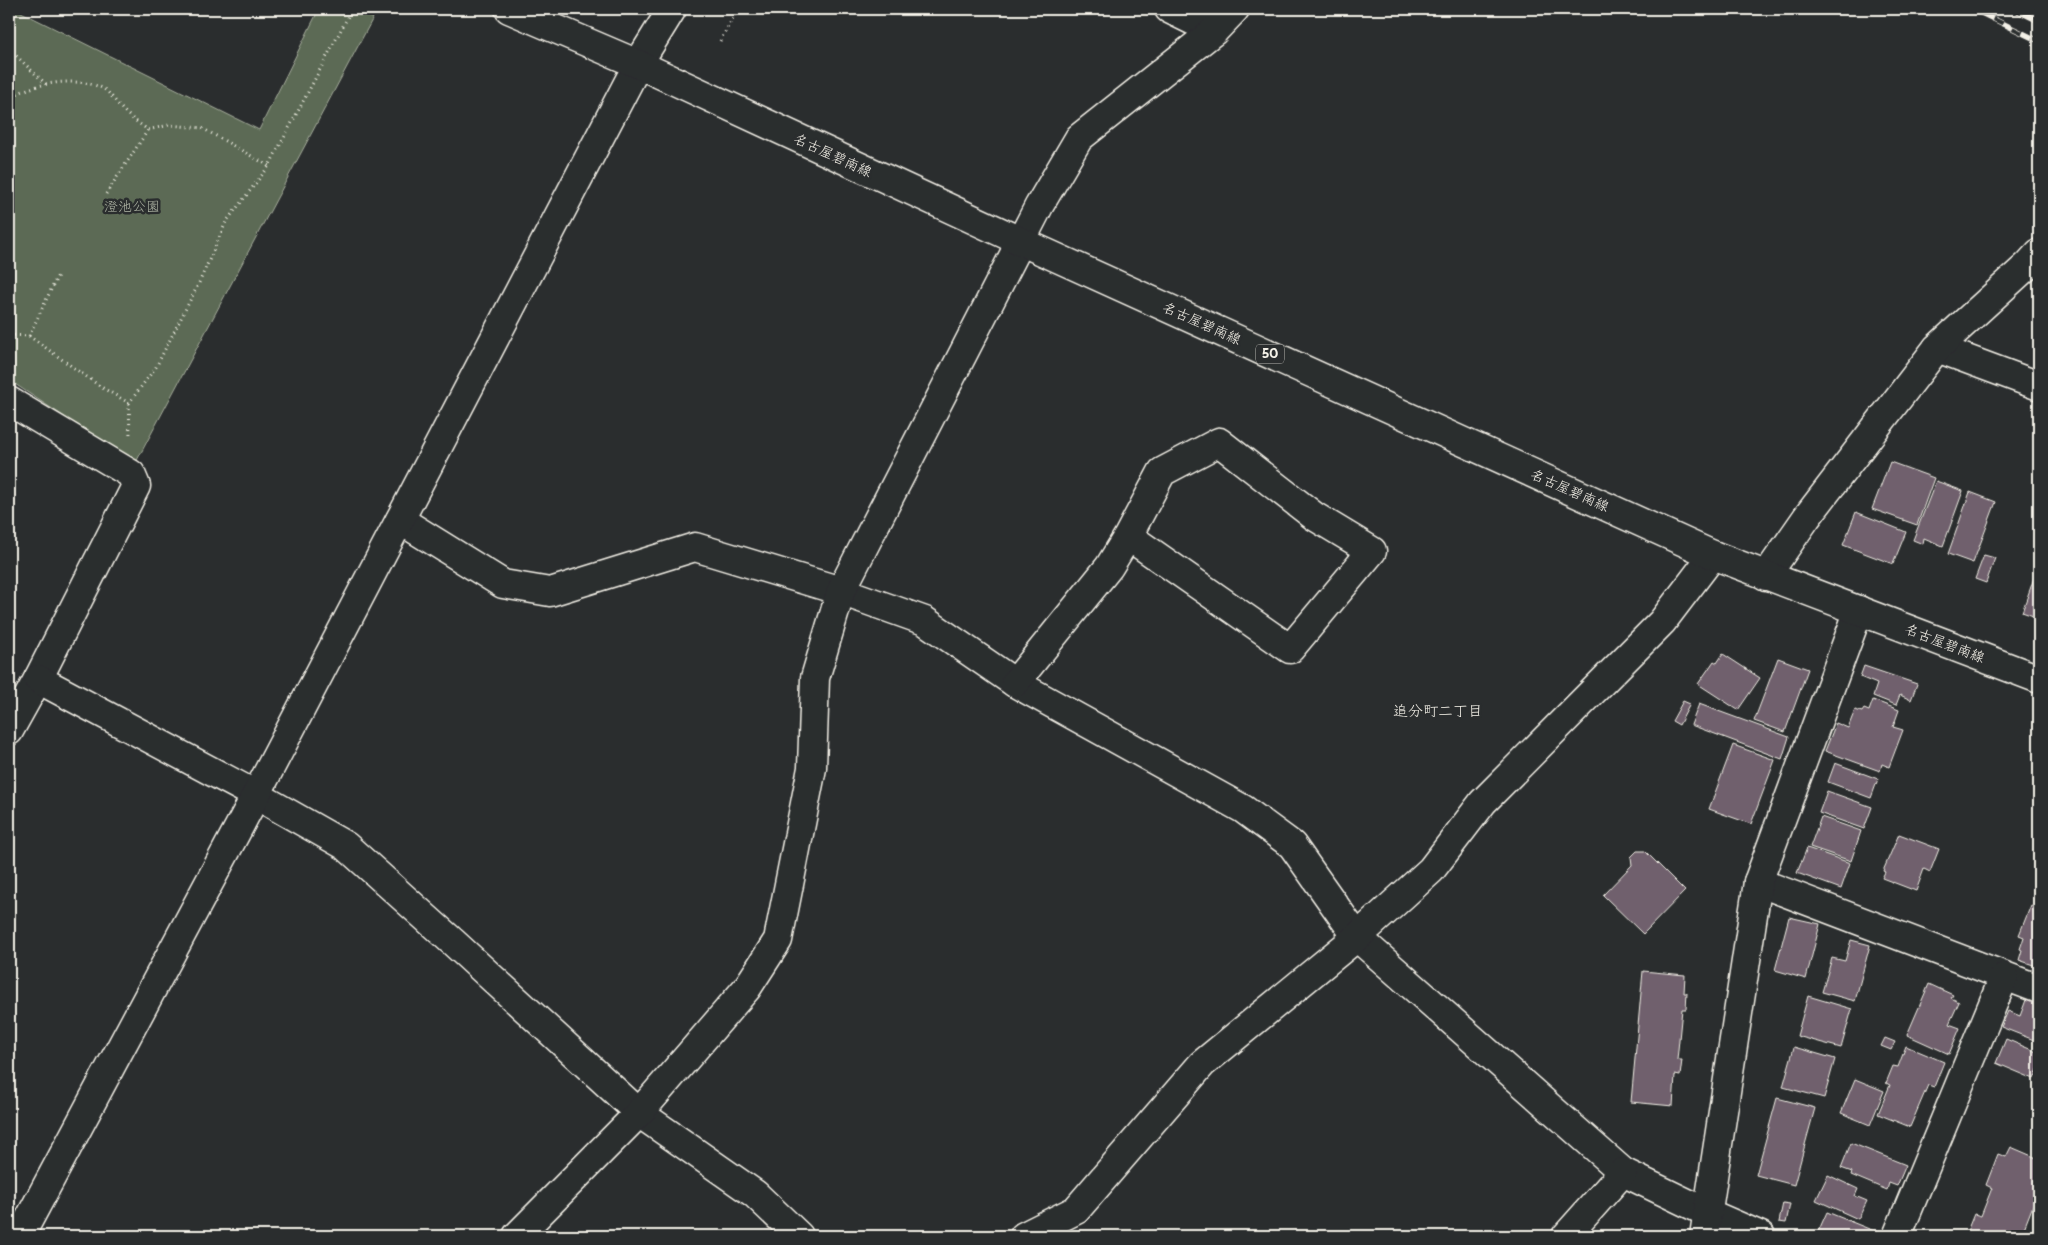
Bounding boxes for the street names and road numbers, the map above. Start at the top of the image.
street label: 名古屋碧南線 [791,127,876,182]
street label: 名古屋碧南線 [1160,296,1245,349]
road number: 50 [1256,344,1284,364]
street label: 名古屋碧南線 [1528,463,1613,516]
street label: 名古屋碧南線 [1902,618,1988,667]

